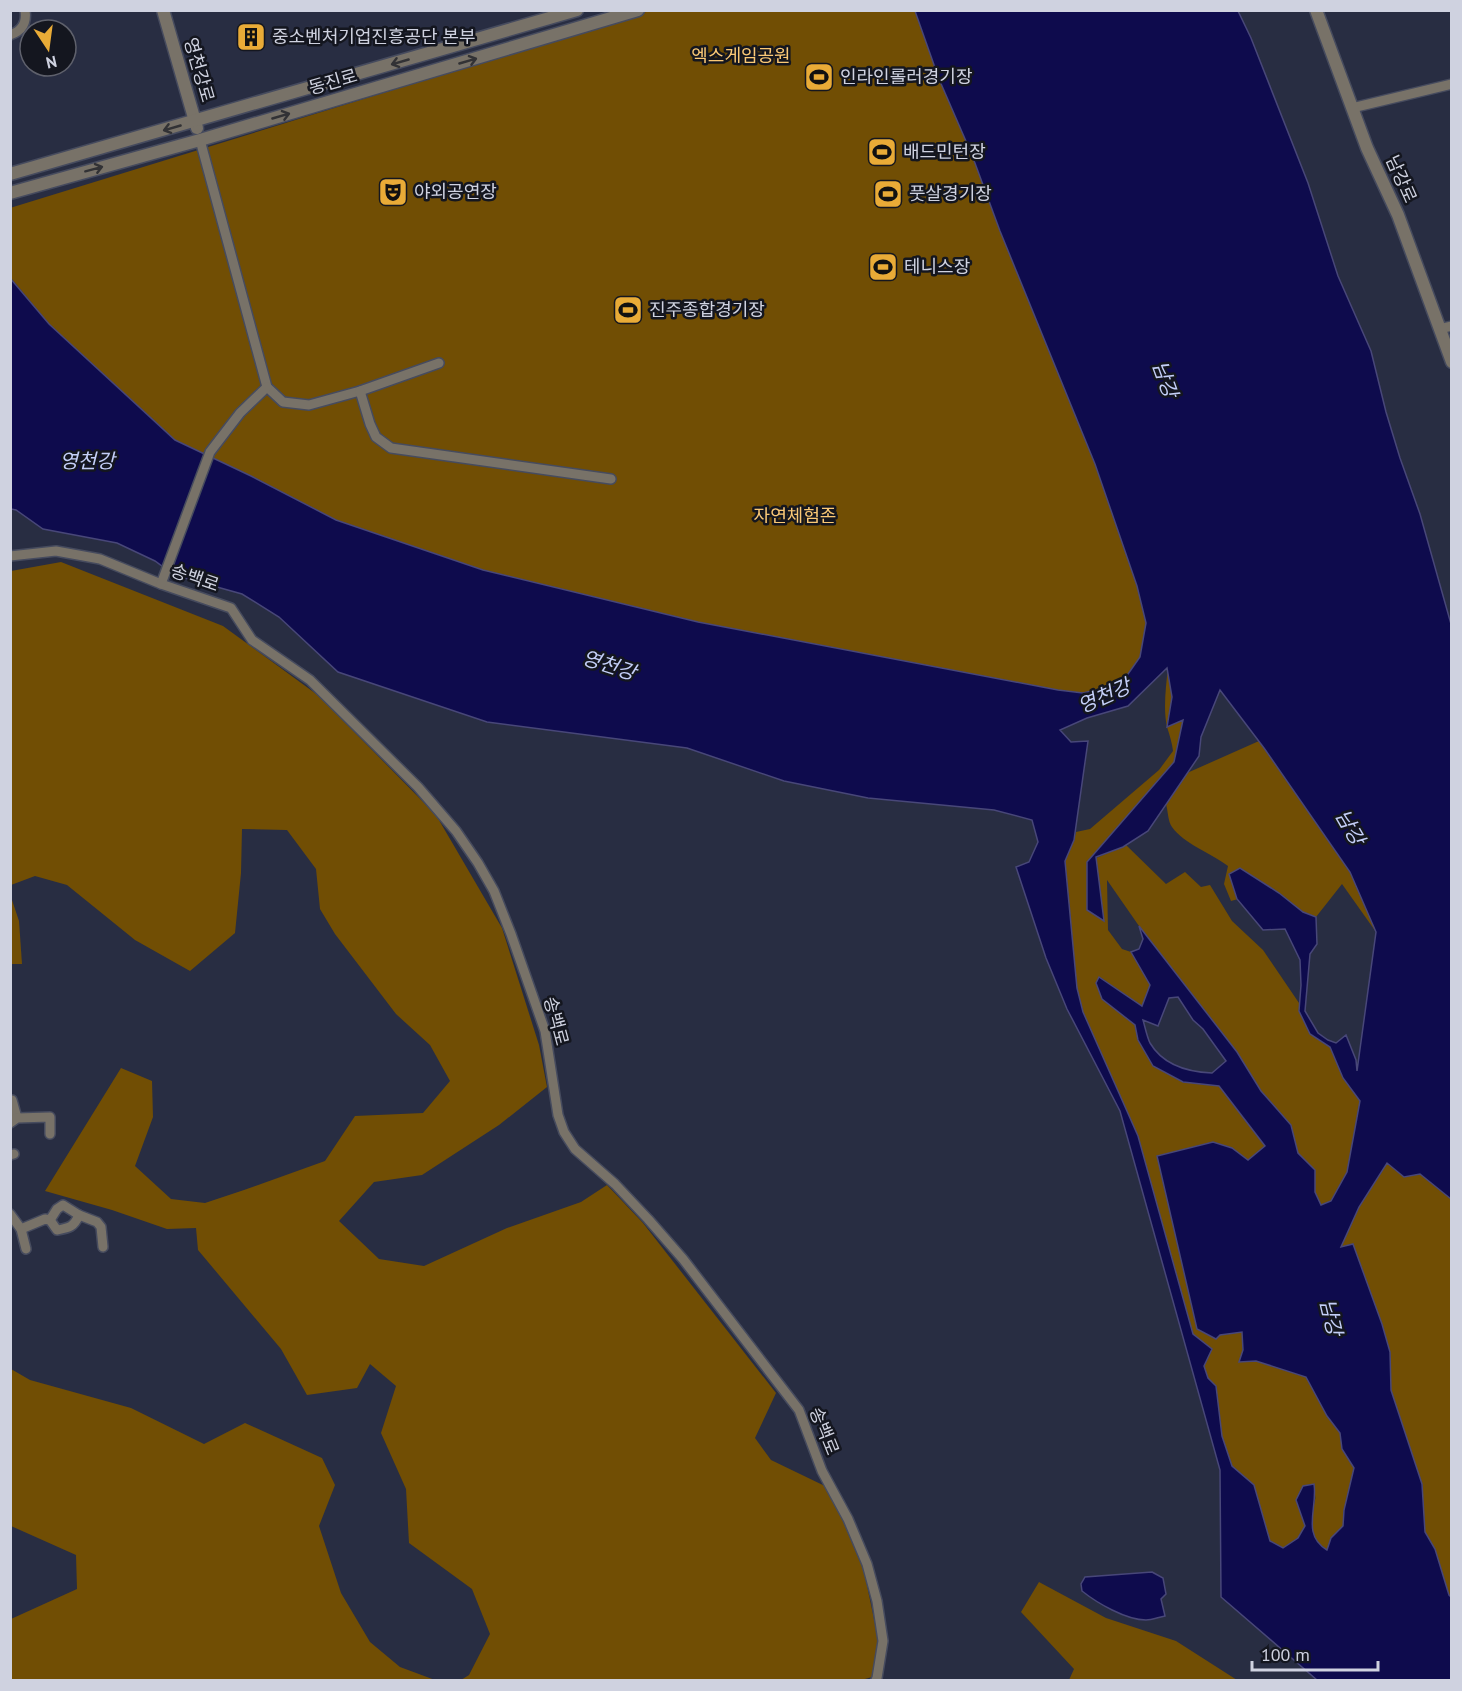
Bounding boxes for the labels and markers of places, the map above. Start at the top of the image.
building icon: 중소벤처기업진흥공단 본부 [235,21,267,53]
place label: 중소벤처기업진흥공단 본부 [272,25,476,48]
sports icon: 인라인롤러경기장 [803,61,835,93]
place label: 인라인롤러경기장 [840,65,972,88]
sports icon: 배드민턴장 [866,136,898,168]
place label: 배드민턴장 [903,140,986,163]
theatre icon: 야외공연장 [377,176,409,208]
sports icon: 풋살경기장 [872,178,904,210]
place label: 야외공연장 [414,180,497,203]
place label: 풋살경기장 [909,182,992,205]
sports icon: 테니스장 [867,251,899,283]
place label: 테니스장 [904,255,970,278]
sports icon: 진주종합경기장 [612,294,644,326]
place label: 진주종합경기장 [649,298,765,321]

